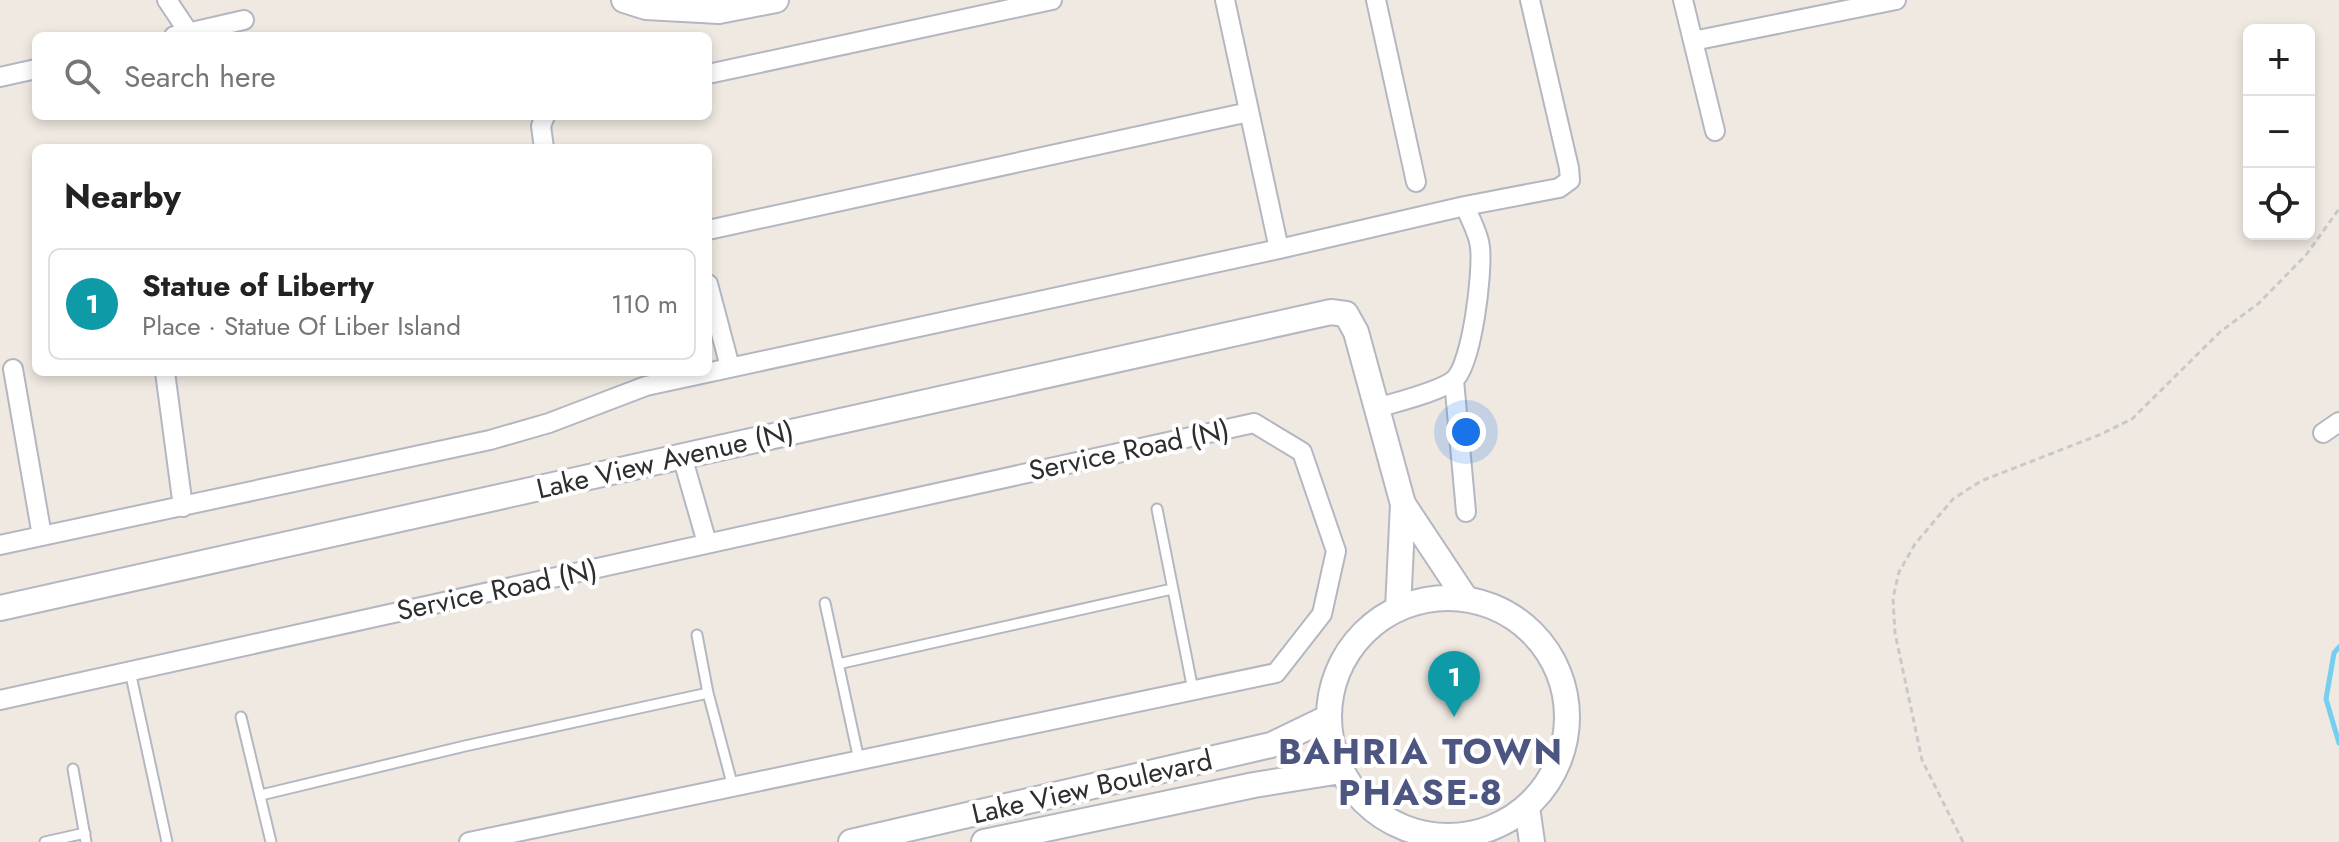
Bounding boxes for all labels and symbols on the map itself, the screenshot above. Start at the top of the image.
street label: Service Road (N) [1025,409,1233,491]
street label: Lake View Avenue (N) [532,410,798,510]
your location [1446,412,1486,452]
street label: Service Road (N) [393,549,601,631]
pin: 1 [1428,651,1480,717]
district label: BAHRIA TOWN PHASE-8 [1278,725,1564,818]
street label: Lake View Boulevard [968,739,1216,835]

